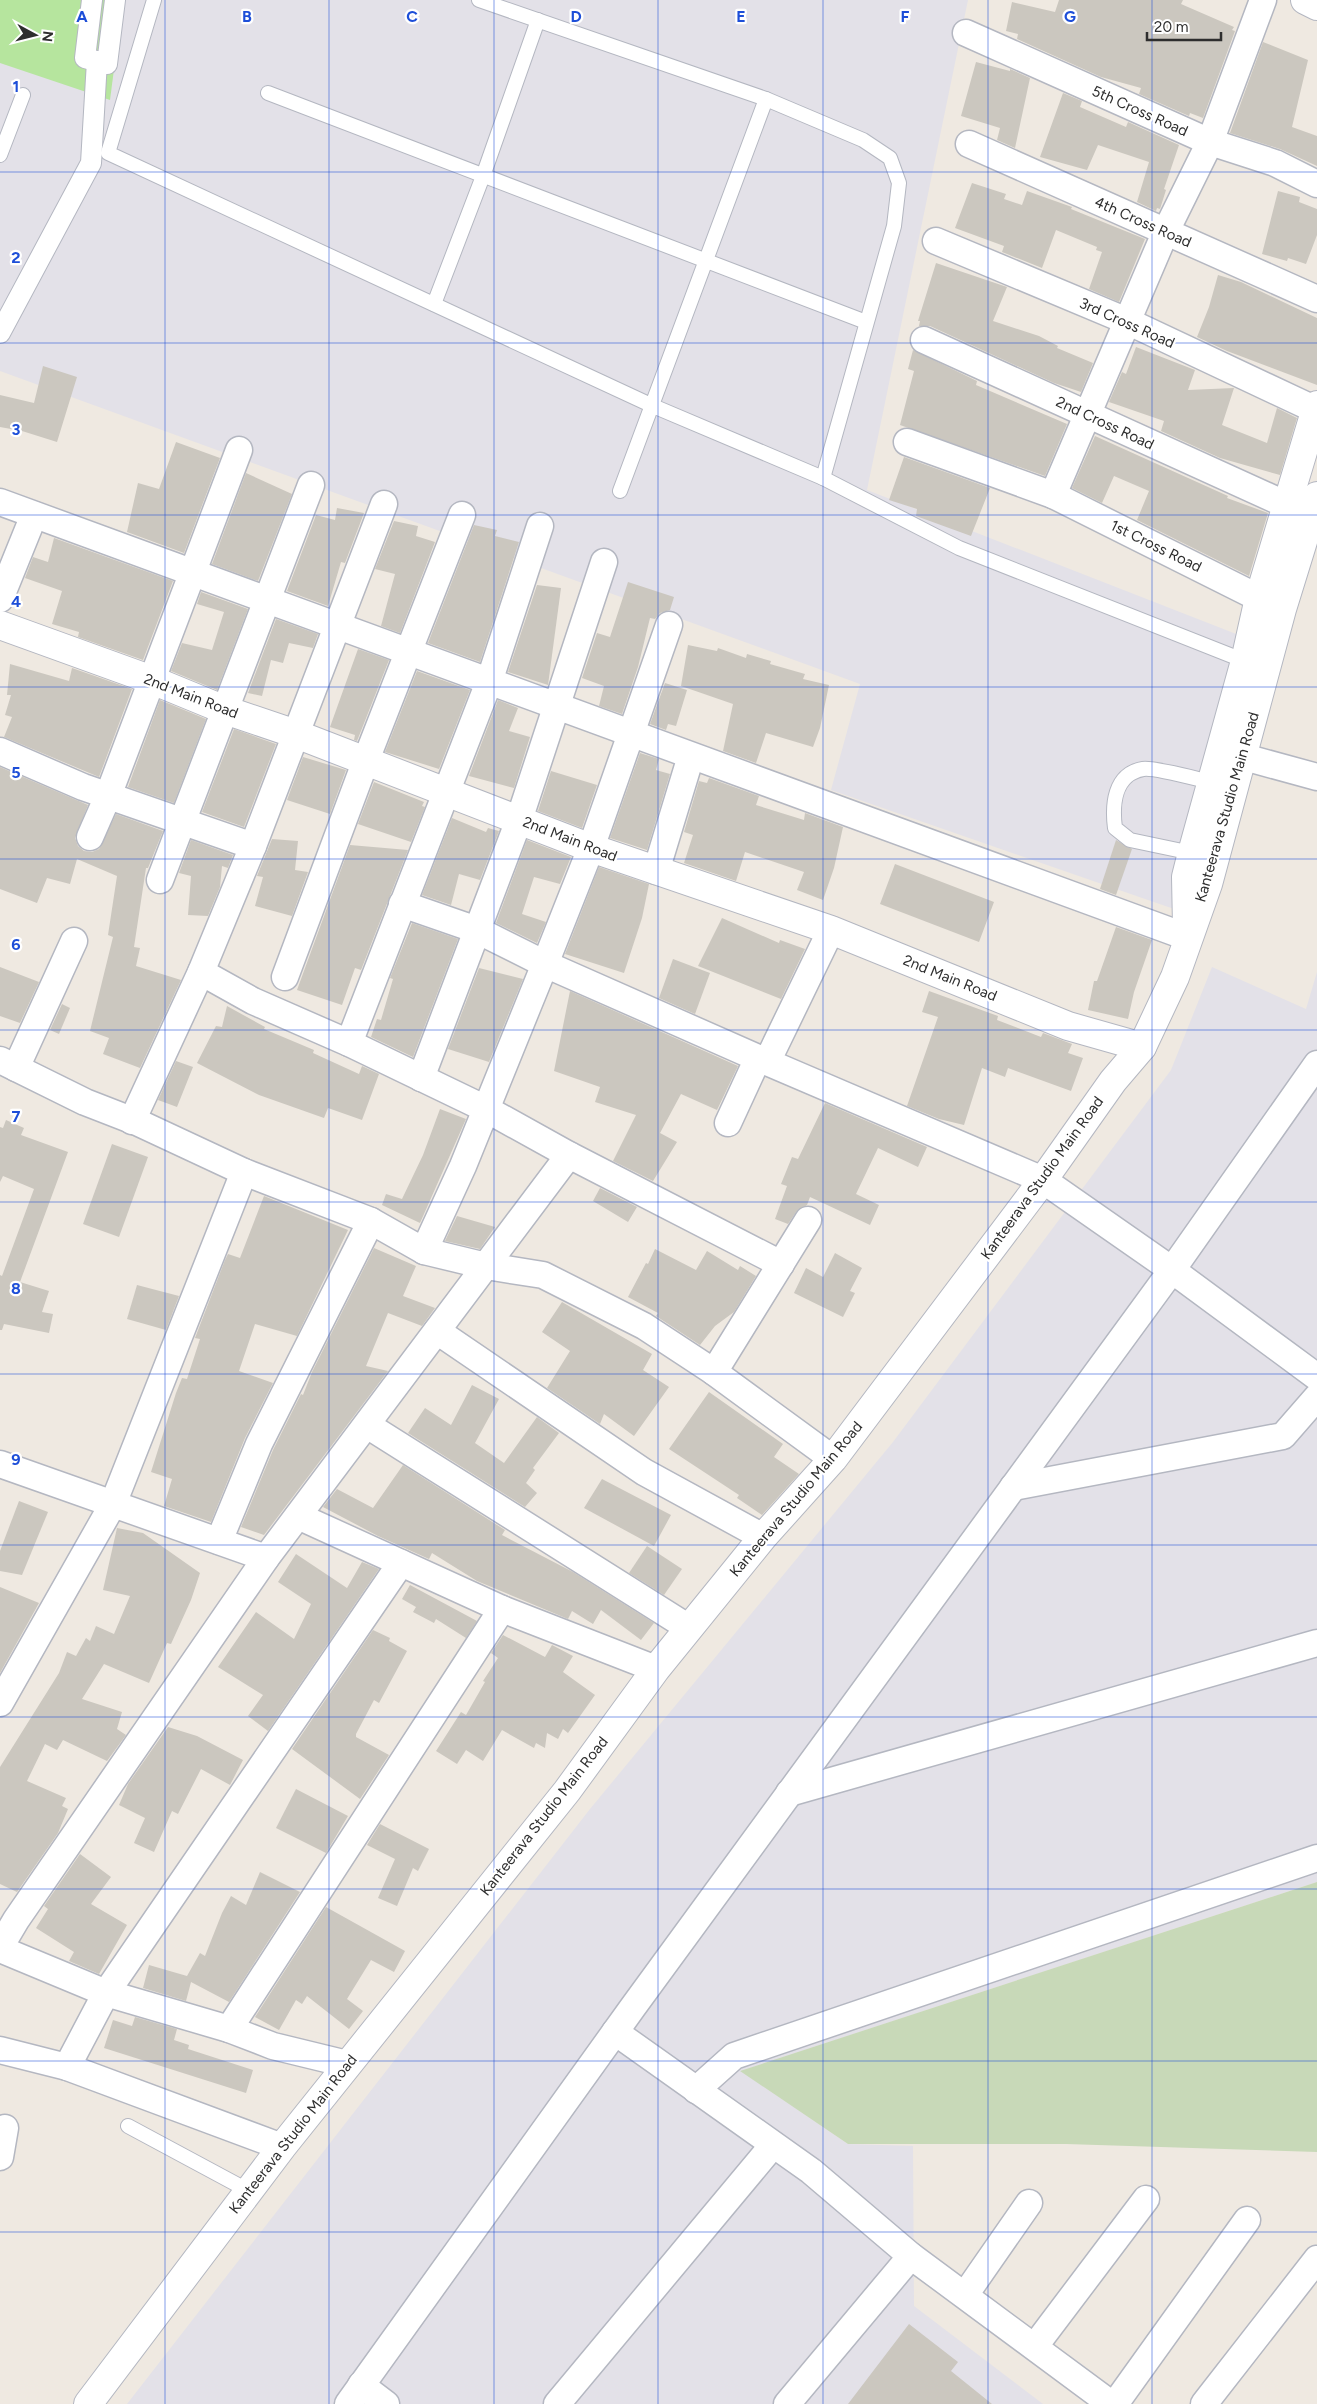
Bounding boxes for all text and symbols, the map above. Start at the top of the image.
text: A [76,7,88,26]
text: B [242,7,252,26]
text: C [406,7,418,26]
text: D [570,7,582,26]
text: E [736,7,746,26]
text: F [901,7,910,26]
text: G [1064,7,1076,26]
north arrow [10,10,60,60]
scale bar [1147,10,1221,42]
text: 20 m [1154,18,1188,36]
text: N [38,30,57,43]
text: 1 [13,77,19,96]
street label: 5th Cross Road [1089,82,1191,140]
street label: 4th Cross Road [1092,193,1194,251]
text: 2 [11,248,21,267]
street label: 3rd Cross Road [1077,294,1177,352]
street label: 2nd Cross Road [1053,392,1157,454]
text: 3 [12,420,21,439]
street label: 1st Cross Road [1107,516,1205,576]
text: 4 [11,592,21,611]
street label: 2nd Main Road [141,670,241,722]
street label: Kanteerava Studio Main Road [1191,710,1263,904]
text: 5 [11,763,21,782]
street label: 2nd Main Road [520,813,620,865]
text: 6 [11,935,21,954]
street label: 2nd Main Road [900,951,1000,1005]
street label: Kanteerava Studio Main Road [977,1093,1107,1263]
text: 7 [12,1107,21,1126]
text: 8 [11,1279,21,1298]
street label: Kanteerava Studio Main Road [726,1418,866,1580]
text: 9 [11,1450,21,1469]
street label: Kanteerava Studio Main Road [476,1733,612,1899]
street label: Kanteerava Studio Main Road [225,2051,361,2217]

